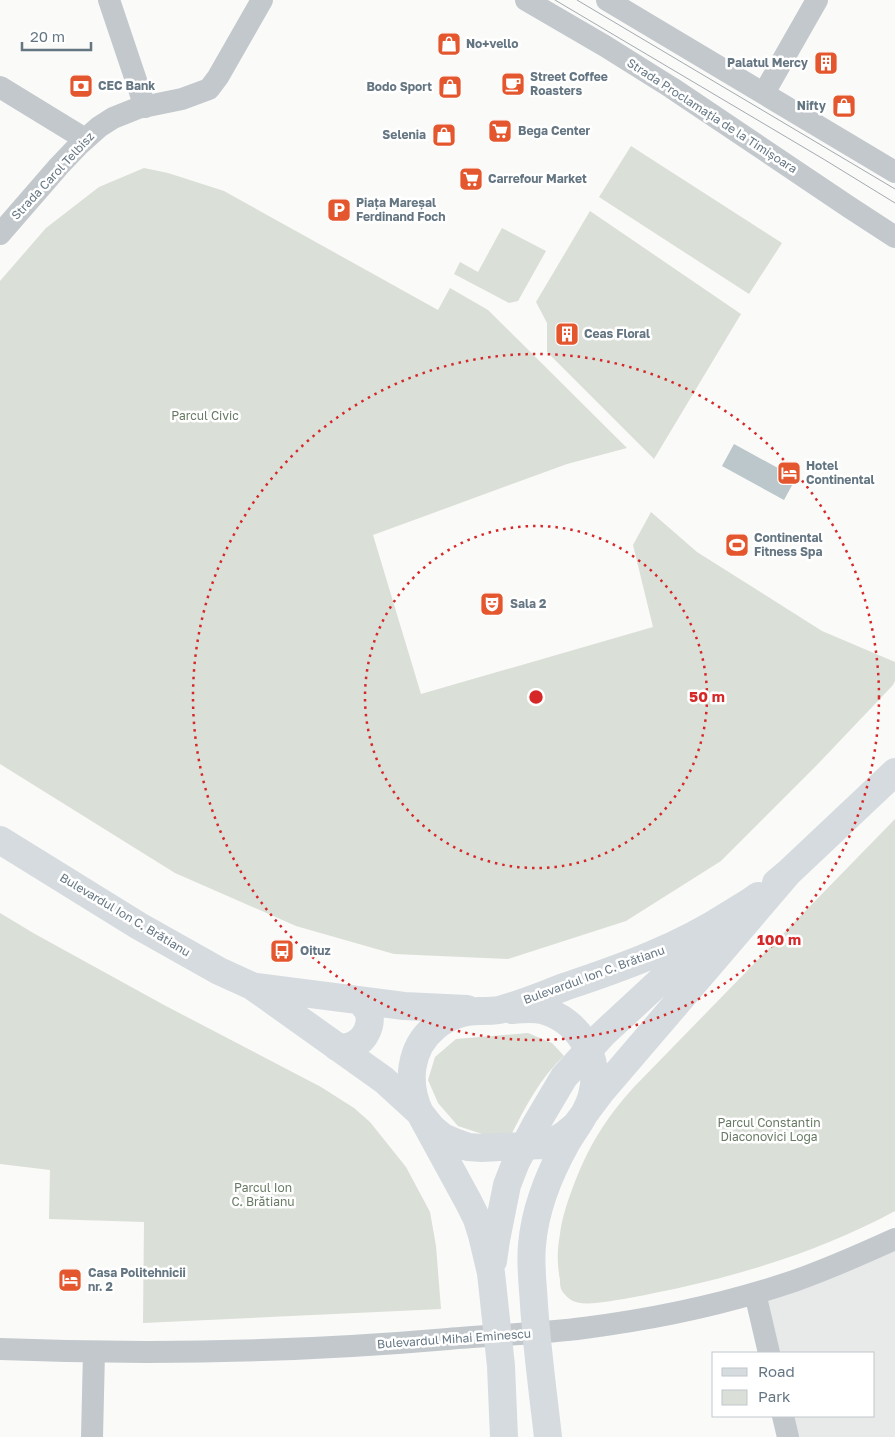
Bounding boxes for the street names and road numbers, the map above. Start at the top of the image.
street label: Strada Proclamația de la Timișoara [624,55,800,176]
street label: Strada Carol Telbisz [8,129,97,223]
street label: Bulevardul Ion C. Brătianu [57,870,193,959]
street label: Bulevardul Ion C. Brătianu [521,942,667,1007]
street label: Bulevardul Mihai Eminescu [376,1326,532,1351]

